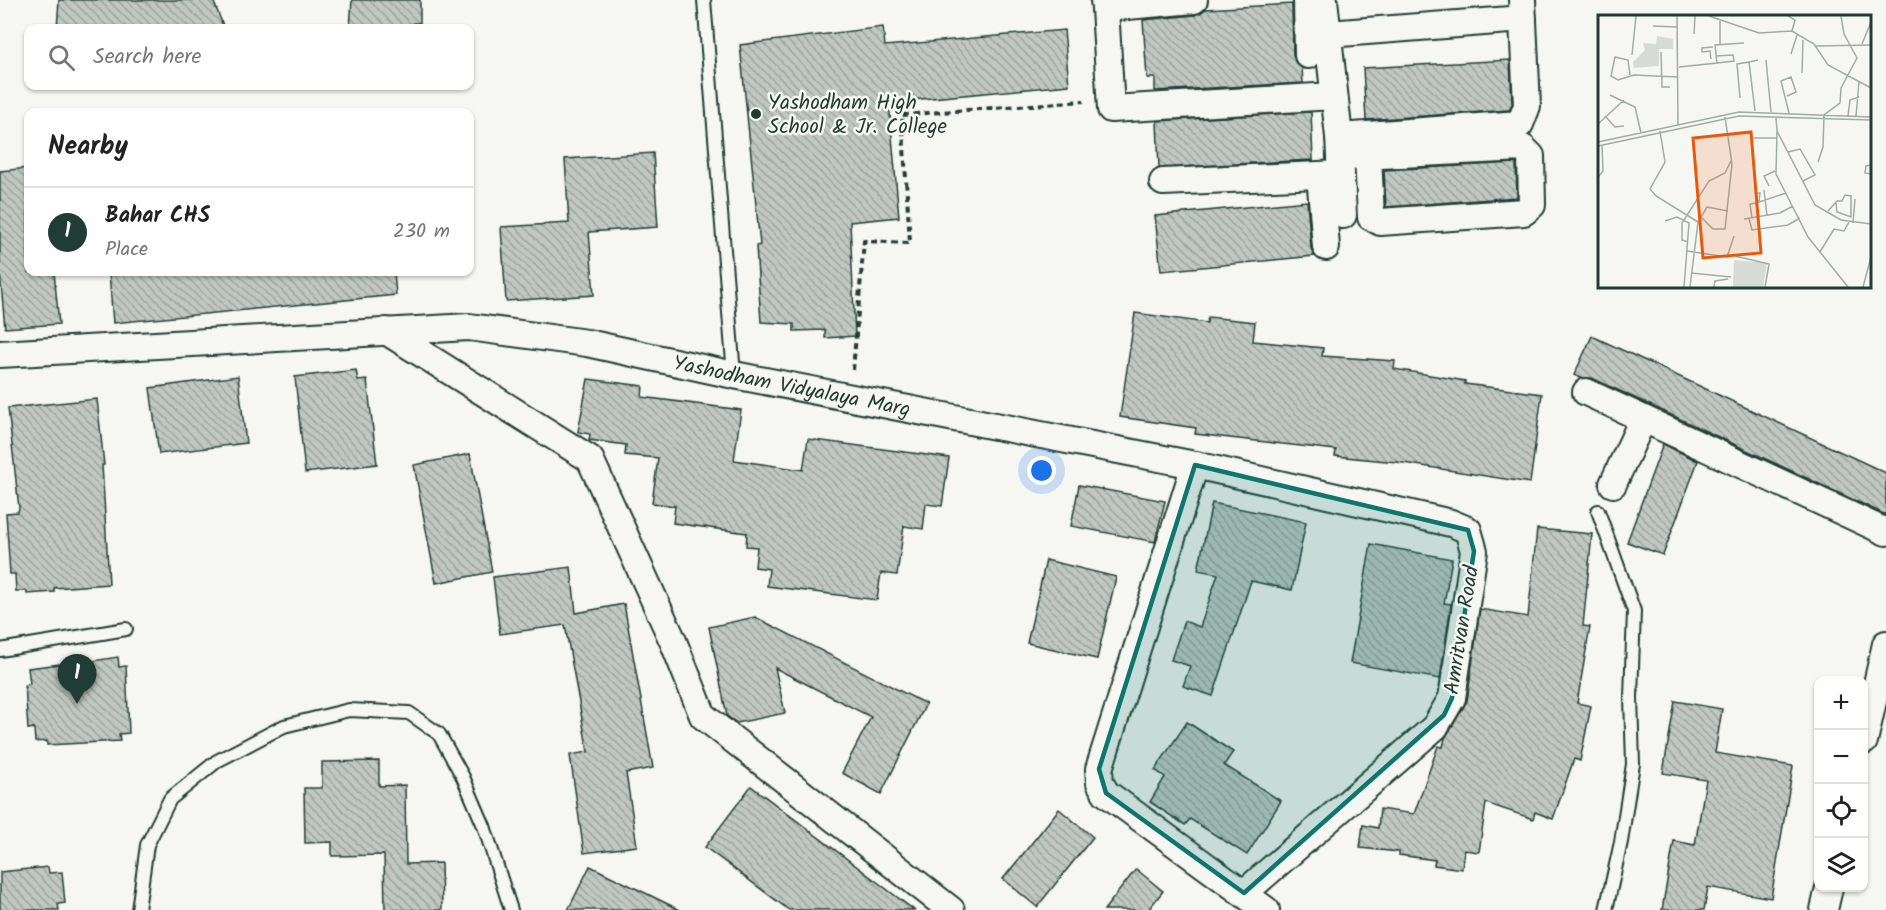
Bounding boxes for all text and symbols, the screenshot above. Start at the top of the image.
inset map [1598,15,1871,288]
search box [24,24,474,90]
text: Search here [93,40,201,75]
icon: search [45,41,78,74]
place label: Yashodham High School & Jr. College [768,87,948,144]
marker: Yashodham High School & Jr. College [749,107,763,121]
text: Nearby [48,126,128,168]
text: Bahar CHS [105,199,210,234]
text: 1 [64,216,71,248]
text: 230 m [393,216,450,248]
text: Place [105,234,148,266]
street label: Yashodham Vidyalaya Marg [670,347,913,427]
your location [1027,456,1056,485]
street label: Amritvan Road [1436,563,1489,697]
pin: 1 [58,654,97,704]
map controls [1814,676,1868,892]
button: + [1814,676,1868,730]
button: − [1814,730,1868,784]
button: locate [1814,784,1868,838]
button: layers [1814,838,1868,892]

